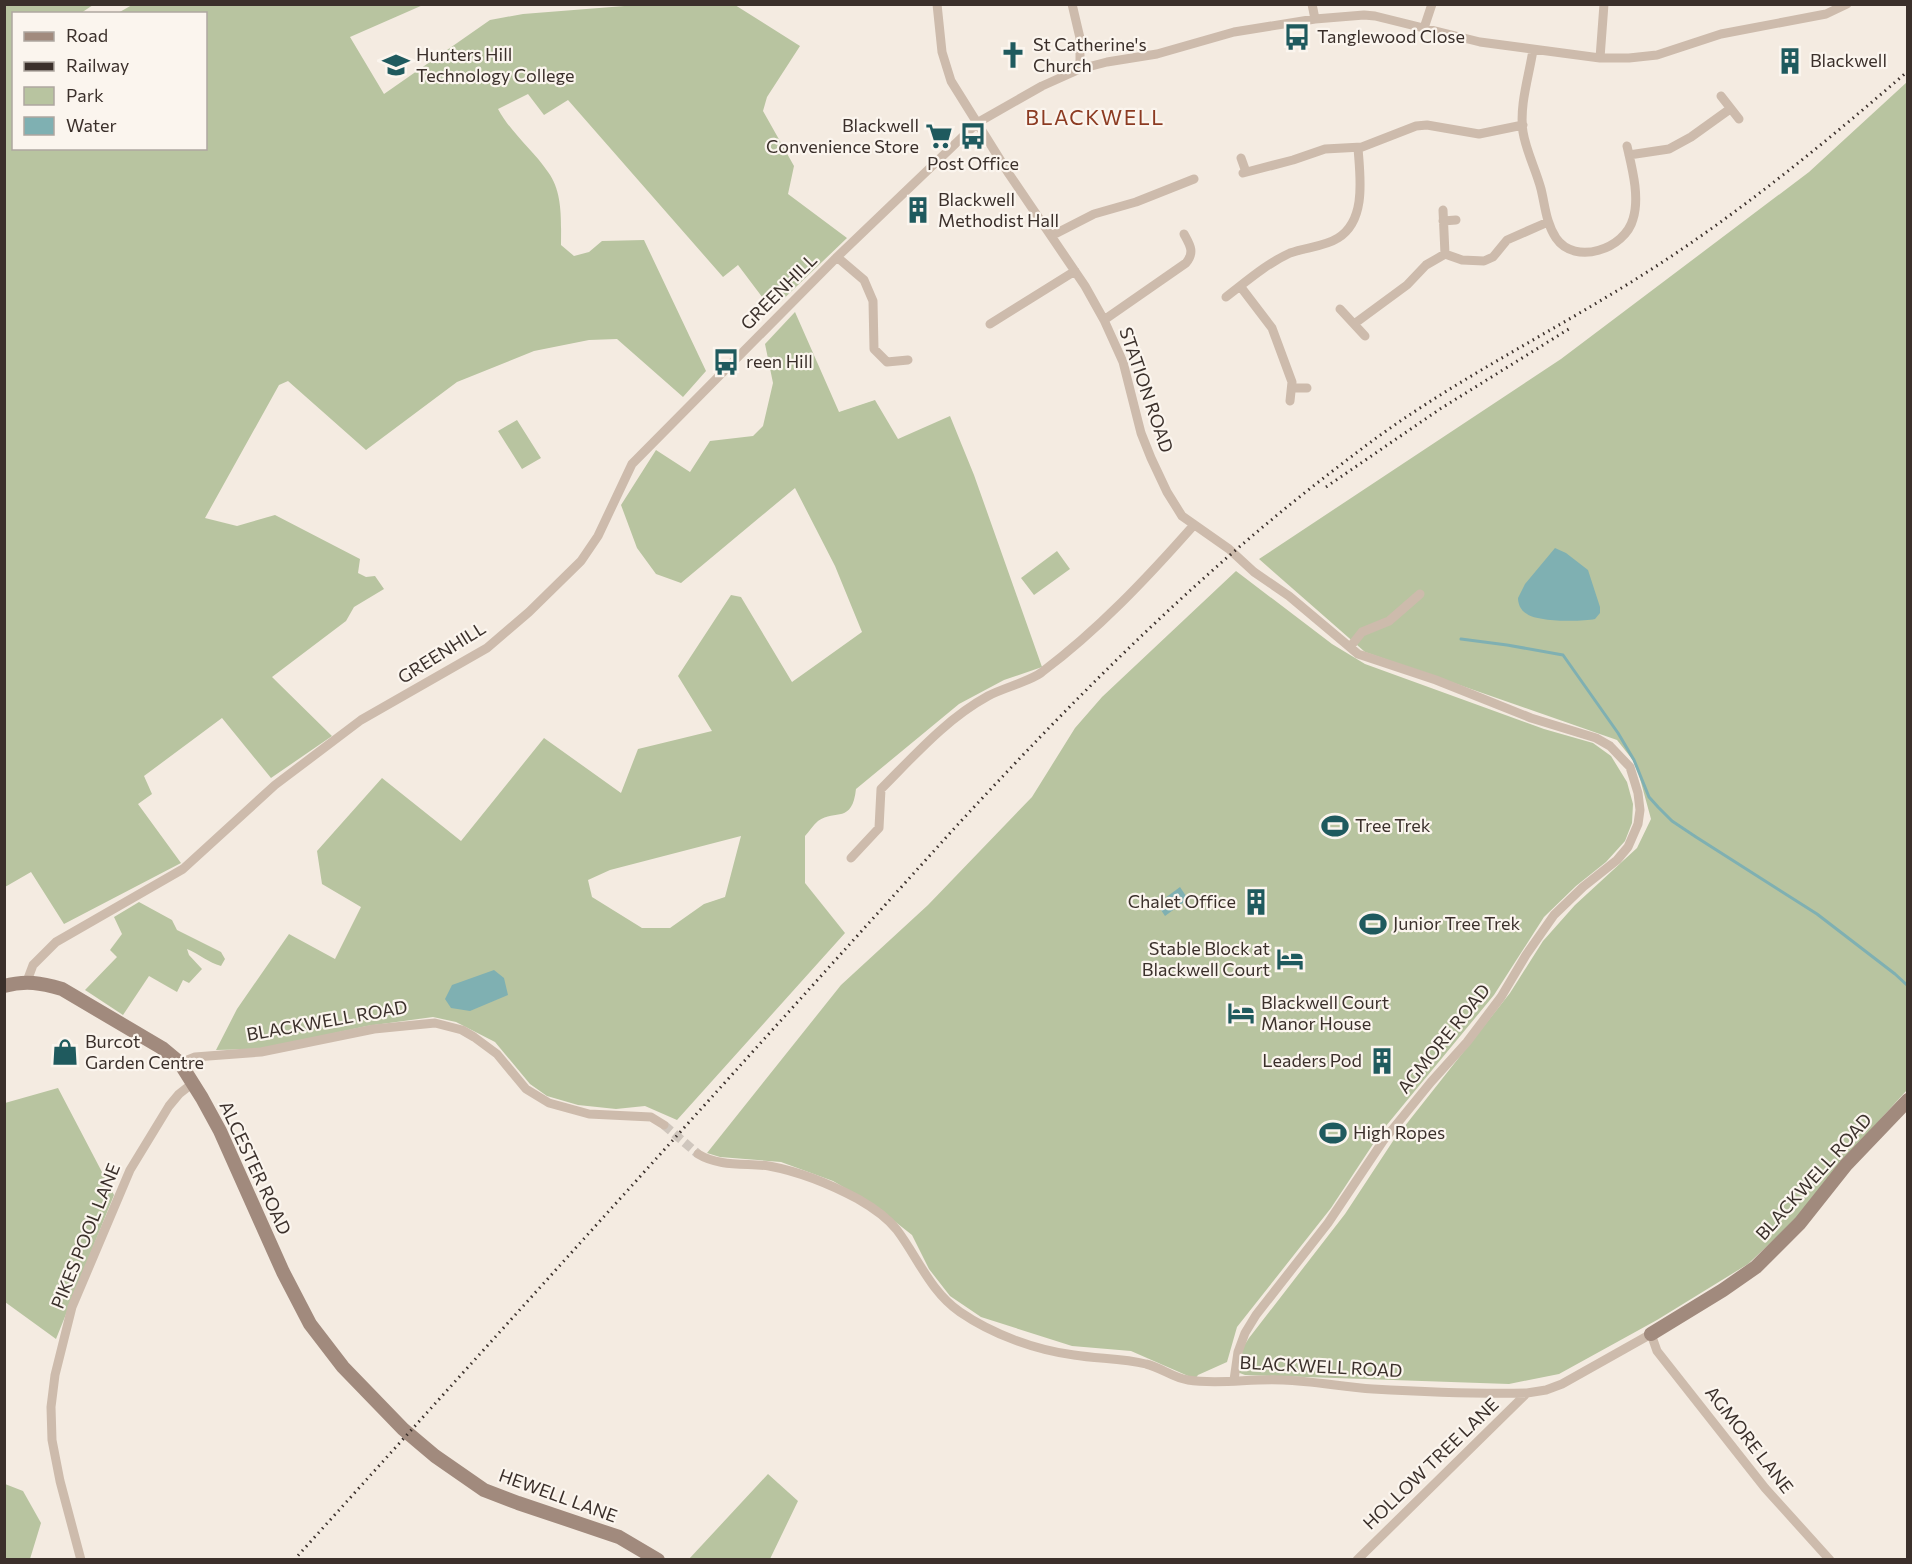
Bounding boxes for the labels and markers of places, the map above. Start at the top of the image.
bus stop icon: Tanglewood Close [1282,22,1312,52]
place label: Tanglewood Close [1317,25,1465,47]
place label: St Catherine's Church [1033,33,1147,76]
church icon: St Catherine's Church [998,40,1028,70]
place label: Hunters Hill Technology College [416,43,575,86]
building icon: Blackwell [1775,46,1805,76]
place label: Blackwell [1810,49,1887,71]
school or university icon: Hunters Hill Technology College [381,50,411,80]
place label: Blackwell Convenience Store [766,114,919,157]
supermarket icon: Blackwell Convenience Store [924,121,954,151]
bus stop icon: Post Office [958,121,988,151]
place label: Post Office [927,152,1019,174]
place label: Blackwell Methodist Hall [938,188,1059,231]
building icon: Blackwell Methodist Hall [903,195,933,225]
bus stop icon: reen Hill [711,347,741,377]
place label: reen Hill [746,350,813,372]
sports icon: Tree Trek [1320,811,1350,841]
place label: Tree Trek [1355,814,1431,836]
building icon: Chalet Office [1241,887,1271,917]
place label: Chalet Office [1128,890,1236,912]
sports icon: Junior Tree Trek [1358,909,1388,939]
place label: Junior Tree Trek [1393,912,1520,934]
place label: Stable Block at Blackwell Court [1142,937,1270,980]
hotel icon: Stable Block at Blackwell Court [1275,944,1305,974]
place label: Blackwell Court Manor House [1261,991,1389,1034]
hotel icon: Blackwell Court Manor House [1226,998,1256,1028]
place label: Burcot Garden Centre [85,1030,204,1073]
shop icon: Burcot Garden Centre [50,1037,80,1067]
building icon: Leaders Pod [1367,1046,1397,1076]
place label: Leaders Pod [1262,1049,1362,1071]
sports icon: High Ropes [1318,1118,1348,1148]
place label: High Ropes [1353,1121,1445,1143]

